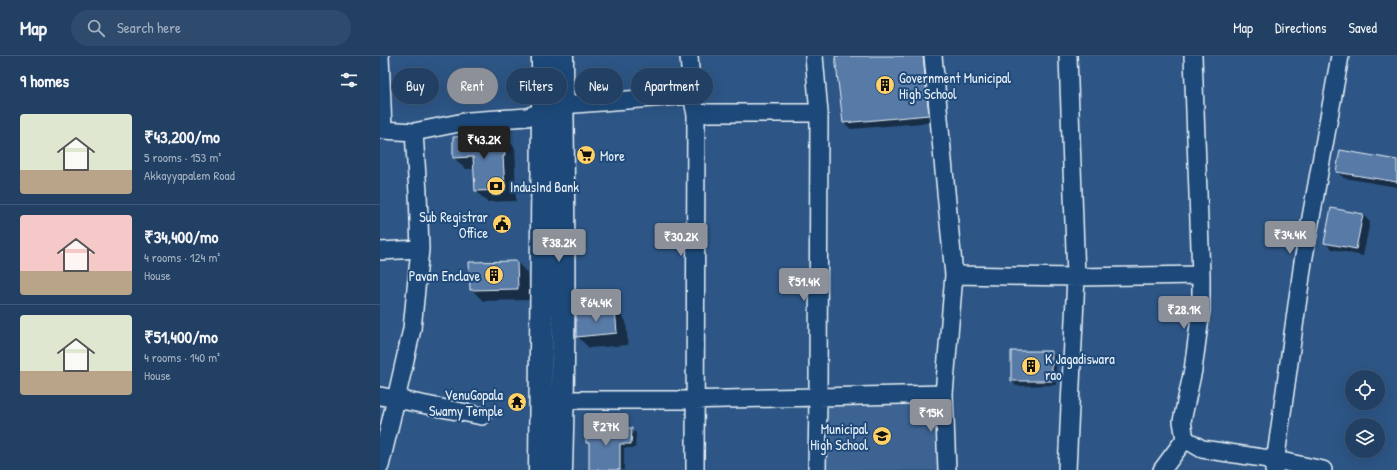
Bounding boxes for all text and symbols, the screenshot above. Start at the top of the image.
search box [71,10,351,46]
text: Map [20,15,47,41]
icon: search [85,17,107,39]
text: Search here [117,17,181,38]
text: Map [1233,18,1253,37]
text: Directions [1275,18,1326,37]
text: Saved [1348,18,1377,37]
chip: Buy [392,68,439,104]
chip: Rent [447,68,498,104]
chip: Filters [506,68,567,104]
chip: New [575,68,623,104]
chip: Apartment [631,68,713,104]
place label: Government Municipal High School [899,68,1011,104]
text: 9 homes [20,69,69,92]
icon: filters [338,69,360,91]
building icon: Government Municipal High School [874,74,896,96]
text: ₹43,200/mo [144,125,220,148]
pin: ₹43.2K [451,126,517,160]
icon: home [52,130,100,178]
text: ₹43.2K [467,130,501,148]
supermarket icon: More [575,144,597,166]
place label: More [600,146,625,165]
text: 5 rooms · 153 m² [144,148,221,166]
text: Akkayyapalem Road [144,166,235,184]
bank icon: IndusInd Bank [485,175,507,197]
place label: IndusInd Bank [510,177,579,196]
place label: Sub Registrar Office [419,207,489,242]
public building icon: Sub Registrar Office [491,213,513,235]
pin: ₹34.4K [1257,221,1323,255]
pin: ₹30.2K [648,223,714,257]
text: ₹34,400/mo [144,225,218,248]
text: ₹34.4K [1274,225,1306,243]
text: ₹30.2K [664,227,698,245]
pin: ₹38.2K [526,229,592,263]
icon: home [52,231,100,279]
text: ₹38.2K [542,233,576,251]
text: 4 rooms · 124 m² [144,248,220,266]
building icon: Pavan Enclave [483,264,505,286]
text: House [144,266,171,284]
place label: Pavan Enclave [409,266,480,285]
pin: ₹51.4K [771,268,837,302]
text: ₹51.4K [788,272,820,290]
pin: ₹64.4K [563,289,629,323]
text: ₹64.4K [580,293,612,311]
pin: ₹28.1K [1151,296,1217,330]
text: ₹28.1K [1167,300,1201,318]
text: ₹51,400/mo [144,325,218,348]
icon: home [52,331,100,379]
text: 4 rooms · 140 m² [144,348,220,366]
place label: K Jagadiswara rao [1045,349,1115,384]
building icon: K Jagadiswara rao [1020,355,1042,377]
text: House [144,366,171,384]
map controls [1345,370,1385,458]
button: locate [1345,370,1385,410]
place label: VenuGopala Swamy Temple [429,385,504,421]
temple icon: VenuGopala Swamy Temple [506,391,528,413]
pin: ₹15K [907,399,955,433]
text: ₹15K [919,403,943,421]
pin: ₹27K [582,413,630,447]
text: ₹27K [593,417,619,435]
button: layers [1345,418,1385,458]
place label: Municipal High School [810,419,868,455]
school or university icon: Municipal High School [871,425,893,447]

